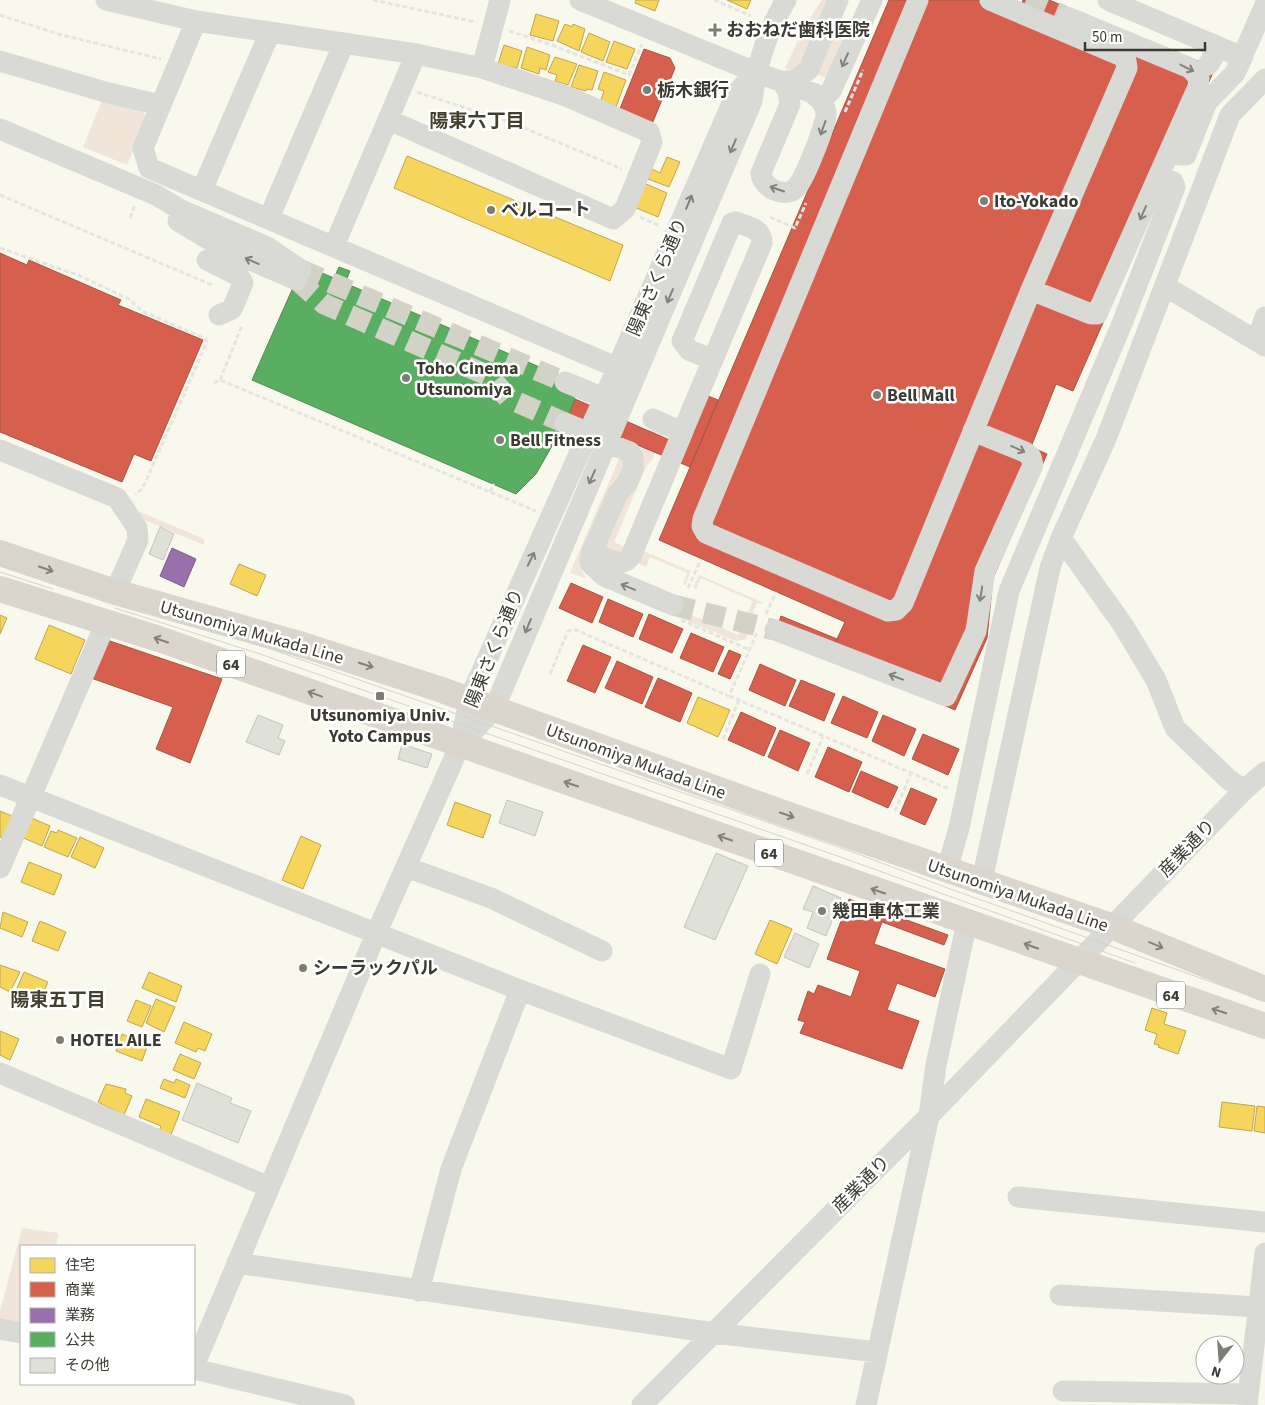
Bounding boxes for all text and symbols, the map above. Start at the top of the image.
place label: おおねだ歯科医院 [726,18,870,43]
scale bar [1085,20,1205,52]
marker: おおねだ歯科医院 [708,23,722,37]
text: 50 m [1092,27,1122,48]
one-way arrow [840,52,850,67]
one-way arrow [1179,64,1194,73]
place label: 栃木銀行 [657,78,729,103]
marker: 栃木銀行 [641,84,653,96]
district label: 陽東六丁目 [429,108,525,135]
one-way arrow [818,119,827,135]
one-way arrow [728,138,737,153]
one-way arrow [769,184,785,194]
place label: Ito-Yokado [994,189,1079,214]
one-way arrow [685,195,695,210]
marker: Ito-Yokado [978,195,990,207]
place label: ベルコート [501,198,591,223]
marker: ベルコート [485,204,497,216]
one-way arrow [1138,205,1148,220]
street label: 陽東さくら通り [621,214,694,340]
one-way arrow [245,255,260,265]
one-way arrow [664,288,673,303]
place label: Toho Cinema Utsunomiya [416,356,518,402]
marker: Toho Cinema Utsunomiya [400,372,412,384]
place label: Bell Mall [887,383,955,408]
marker: Bell Mall [871,389,883,401]
place label: Bell Fitness [510,428,601,453]
marker: Bell Fitness [494,434,506,446]
one-way arrow [1010,445,1025,455]
one-way arrow [587,469,597,484]
one-way arrow [527,552,536,567]
one-way arrow [38,564,54,574]
one-way arrow [621,581,636,591]
street label: 陽東さくら通り [459,585,530,711]
one-way arrow [976,585,986,601]
street label: Utsunomiya Mukada Line [157,594,347,671]
one-way arrow [522,618,532,633]
one-way arrow [154,635,170,644]
road number: 64 [217,651,245,678]
one-way arrow [358,661,374,671]
one-way arrow [889,672,904,682]
one-way arrow [307,689,323,698]
marker: Utsunomiya Univ. Yoto Campus [374,690,386,702]
place label: Utsunomiya Univ. Yoto Campus [310,703,450,749]
street label: Utsunomiya Mukada Line [542,717,729,806]
one-way arrow [564,779,579,788]
one-way arrow [778,810,794,820]
street label: 産業通り [1153,814,1221,883]
one-way arrow [717,832,733,842]
road number: 64 [755,840,783,866]
street label: Utsunomiya Mukada Line [924,853,1112,938]
one-way arrow [871,886,886,895]
place label: 幾田車体工業 [832,899,940,924]
marker: 幾田車体工業 [816,905,828,917]
one-way arrow [1023,940,1039,950]
one-way arrow [1148,941,1163,951]
place label: シーラックパル [313,956,438,981]
marker: シーラックパル [297,962,309,974]
road number: 64 [1157,982,1185,1008]
district label: 陽東五丁目 [10,987,106,1014]
one-way arrow [1211,1006,1227,1015]
place label: HOTEL AILE [70,1028,162,1053]
marker: HOTEL AILE [54,1034,66,1046]
street label: 産業通り [827,1150,896,1219]
legend [20,1245,195,1385]
text: 住宅 [65,1255,95,1276]
text: 商業 [65,1280,95,1301]
text: 業務 [65,1305,95,1326]
text: 公共 [65,1330,95,1351]
north arrow [1195,1335,1245,1385]
text: その他 [65,1355,110,1376]
text: N [1209,1361,1224,1382]

